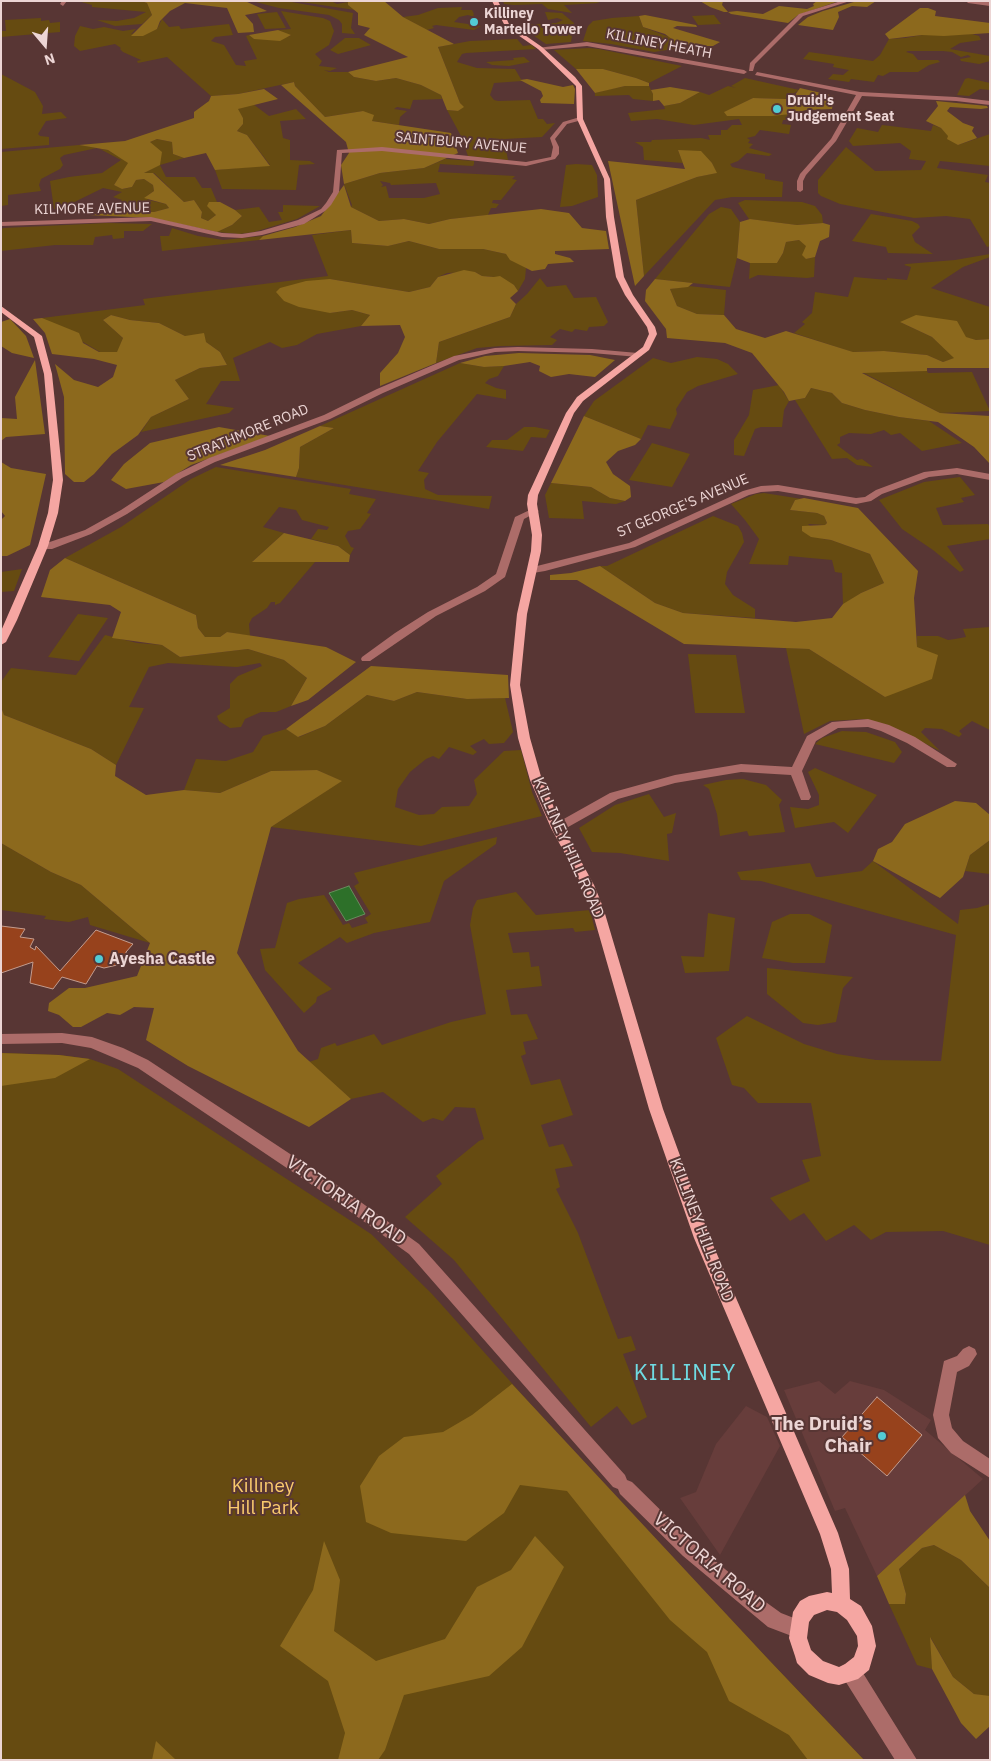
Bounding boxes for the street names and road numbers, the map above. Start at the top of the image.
street label: KILLINEY HEATH [605,25,713,63]
street label: SAINTBURY AVENUE [395,129,527,157]
street label: KILMORE AVENUE [34,200,150,218]
street label: STRATHMORE ROAD [185,401,311,465]
street label: ST GEORGE'S AVENUE [615,471,751,541]
street label: KILLINEY HILL ROAD [528,775,608,921]
street label: VICTORIA ROAD [282,1151,410,1251]
street label: KILLINEY HILL ROAD [665,1155,737,1305]
street label: VICTORIA ROAD [648,1508,770,1618]

